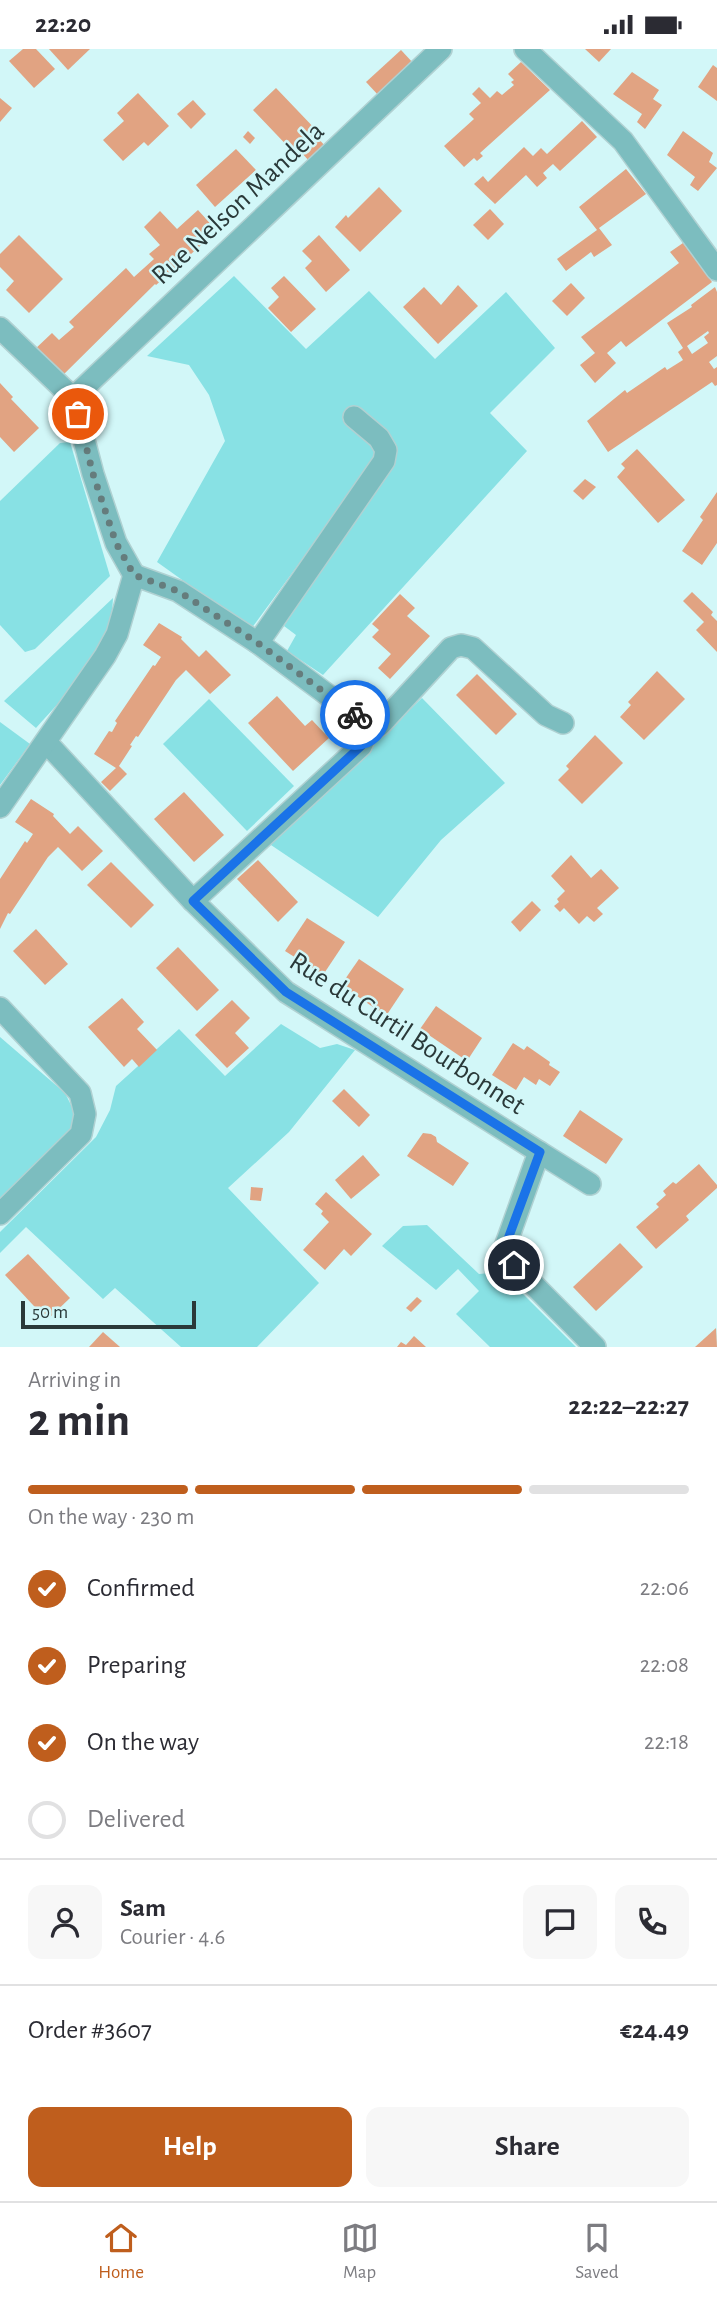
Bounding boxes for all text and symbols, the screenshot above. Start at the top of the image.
text: 22:20 [35,11,91,37]
street label: Rue Nelson Mandela [147,117,330,290]
pin [48,384,108,444]
icon: bag [59,395,97,433]
courier [320,680,390,750]
icon: bike [336,696,374,734]
street label: Rue du Curtil Bourbonnet [284,947,530,1120]
pin [484,1235,544,1295]
icon: home [495,1246,533,1284]
scale bar [21,1298,196,1330]
text: 50 m [32,1303,68,1322]
text: Arriving in [28,1369,121,1392]
text: 22:22–22:27 [568,1393,689,1419]
text: 2 min [28,1398,130,1444]
text: On the way · 230 m [28,1506,194,1529]
icon: check [28,1570,66,1608]
text: Confirmed [87,1575,195,1601]
text: 22:06 [640,1577,689,1600]
icon: check [28,1647,66,1685]
text: Preparing [87,1652,186,1678]
text: 22:08 [640,1654,689,1677]
icon: check [28,1724,66,1762]
text: On the way [87,1729,199,1755]
text: 22:18 [644,1731,689,1754]
text: Delivered [87,1806,185,1832]
button: person [28,1885,102,1959]
button: chat [523,1885,597,1959]
button: phone [615,1885,689,1959]
text: Sam [120,1895,166,1921]
text: Courier · 4.6 [120,1926,225,1949]
text: Order #3607 [28,2017,152,2043]
text: €24.49 [620,2017,689,2043]
button: Help [28,2107,352,2187]
button: Share [366,2107,689,2187]
tab: Home [98,2219,144,2284]
tab: Map [341,2219,379,2284]
tab: Saved [575,2219,619,2284]

